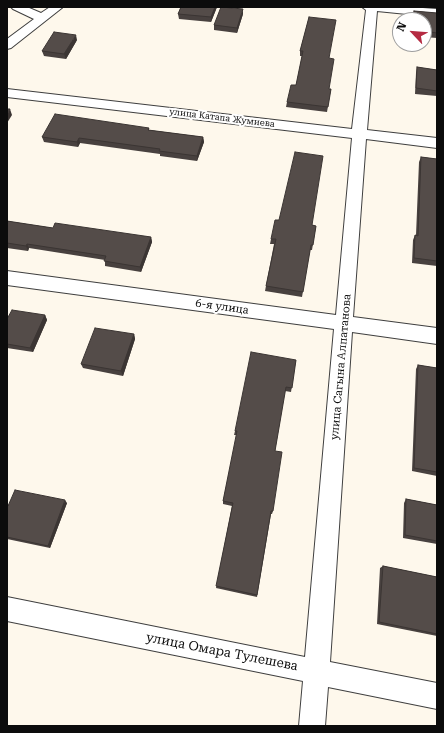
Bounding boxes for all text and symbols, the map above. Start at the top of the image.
north arrow [392,12,432,52]
text: N [394,20,409,34]
street label: улица Катапа Жумиева [169,106,275,130]
street label: улица Сагына Алпатанова [328,293,354,441]
street label: 6-я улица [195,297,249,317]
street label: улица Омара Тулешева [145,630,299,674]

